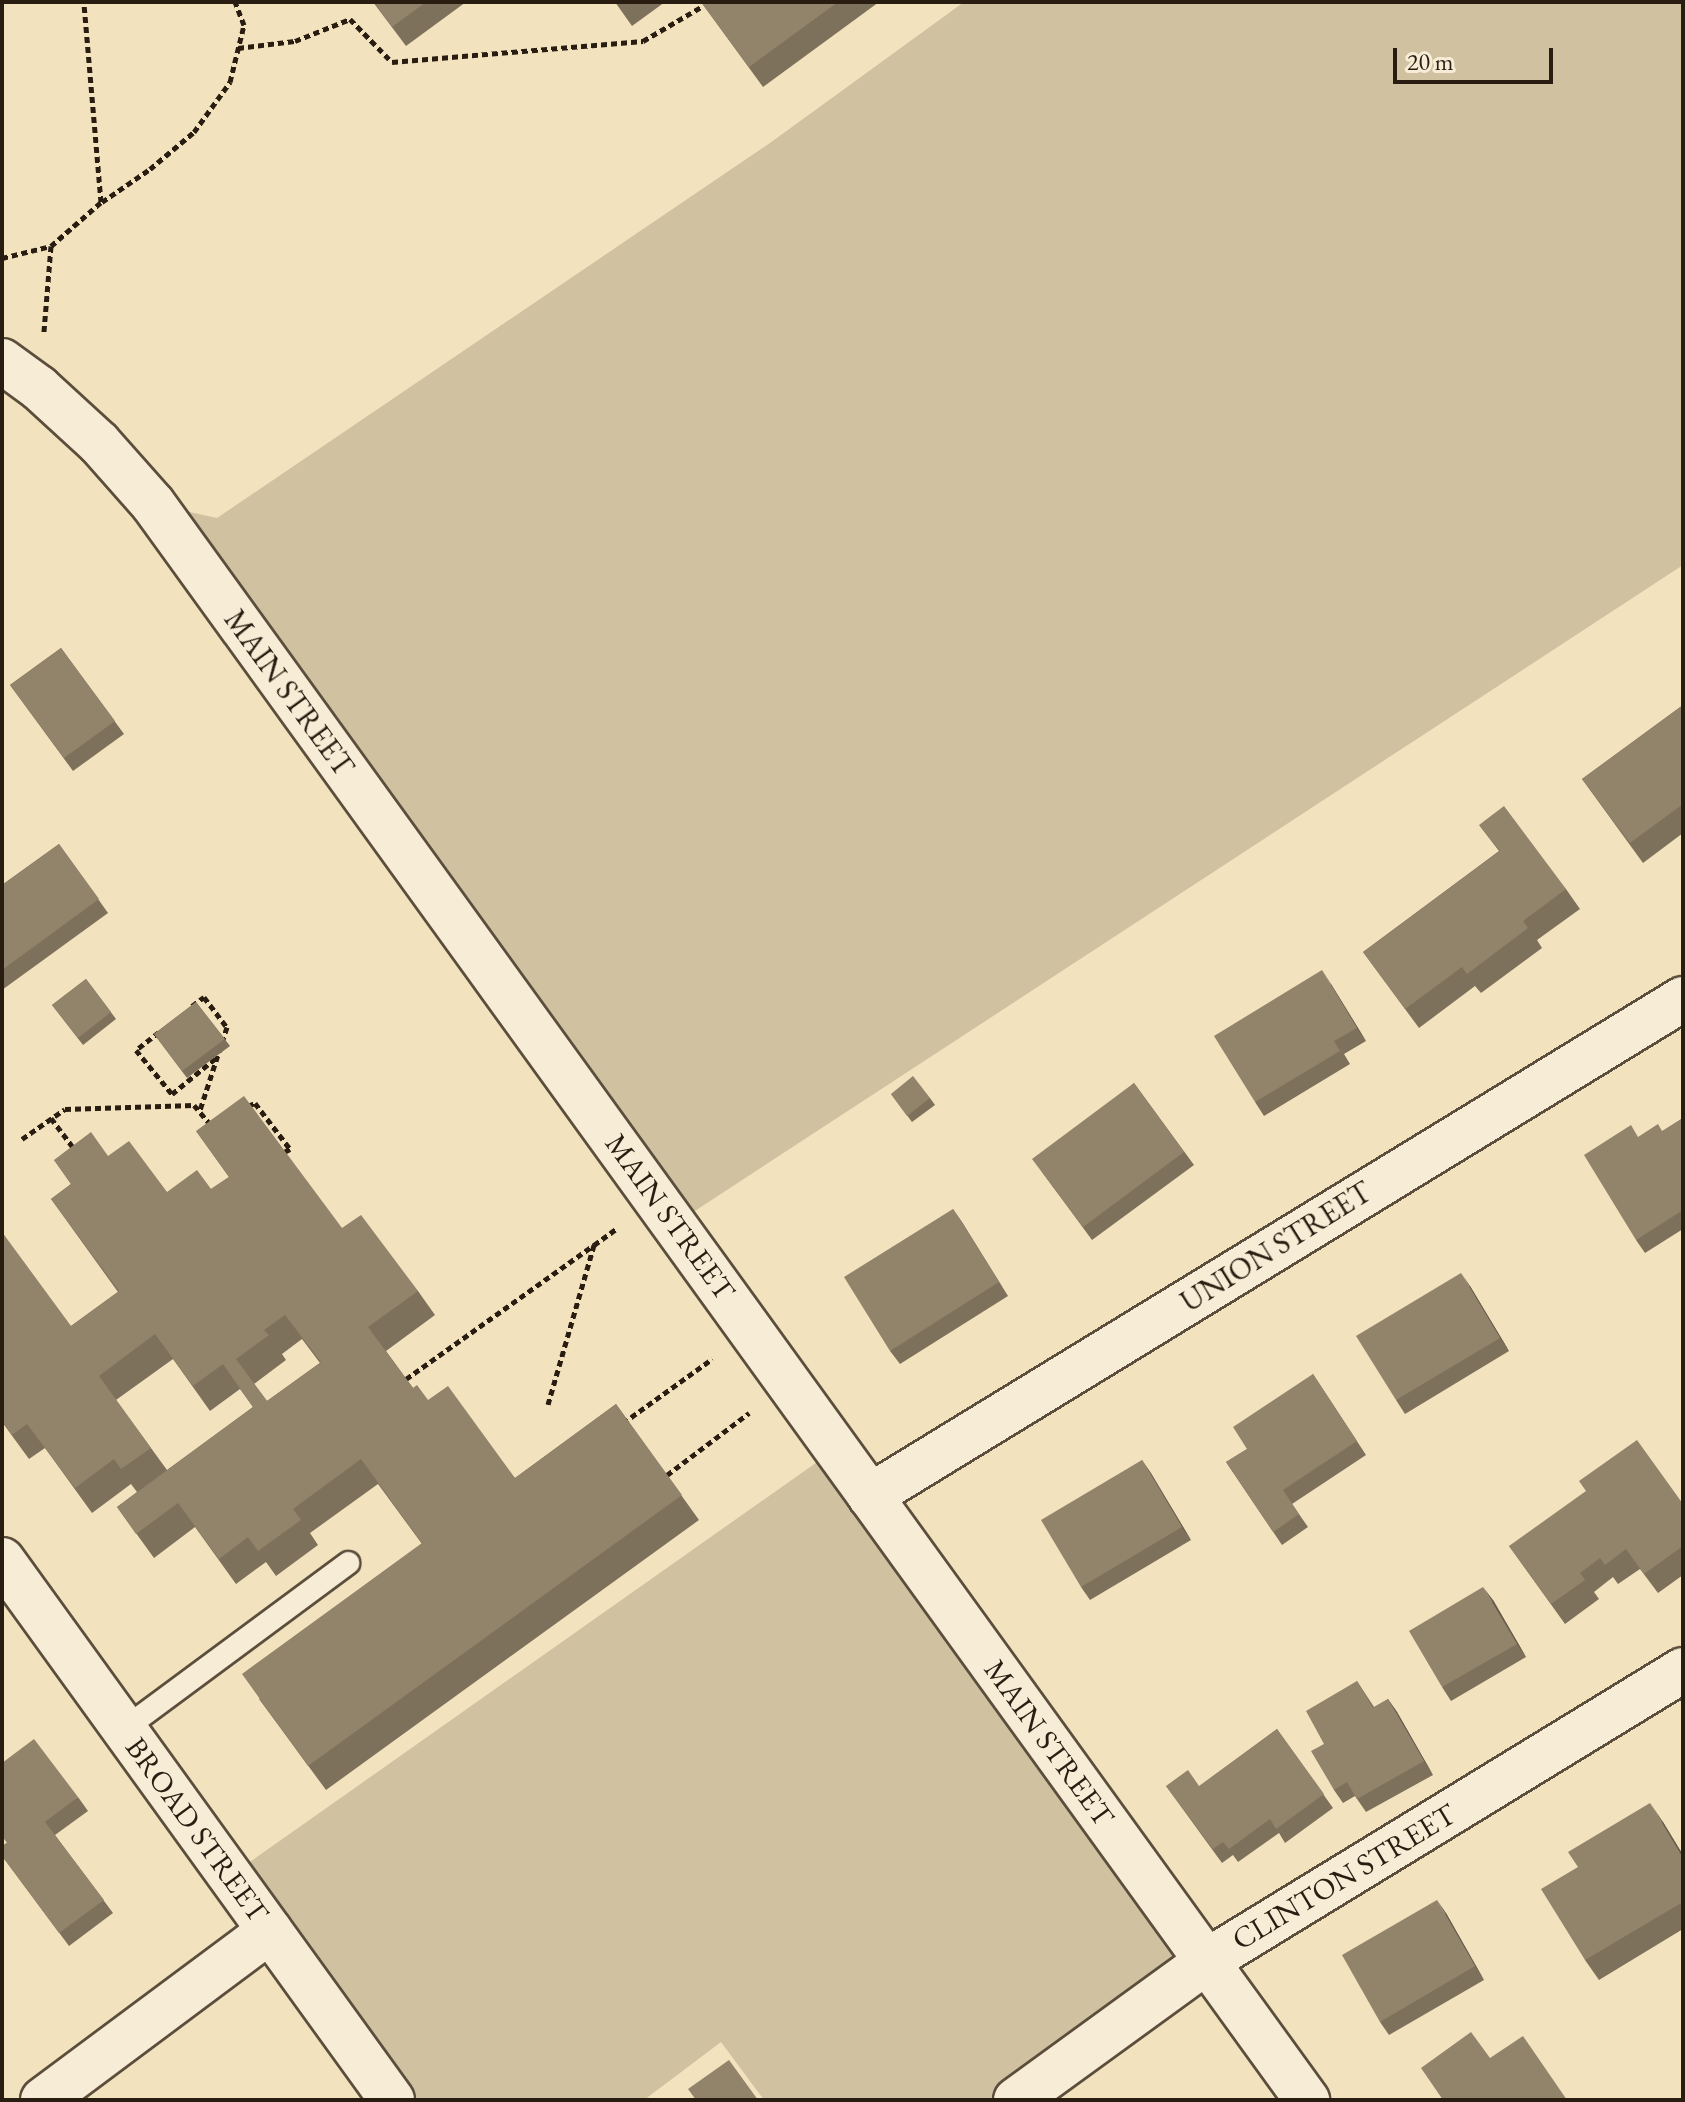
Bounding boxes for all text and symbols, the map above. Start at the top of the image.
scale bar [1397,32,1557,82]
text: 20 m [1407,46,1454,77]
street label: MAIN STREET [217,603,361,783]
street label: MAIN STREET [598,1127,742,1307]
street label: UNION STREET [1174,1174,1378,1320]
street label: MAIN STREET [977,1653,1121,1833]
street label: BROAD STREET [118,1731,276,1929]
street label: CLINTON STREET [1226,1796,1462,1958]

